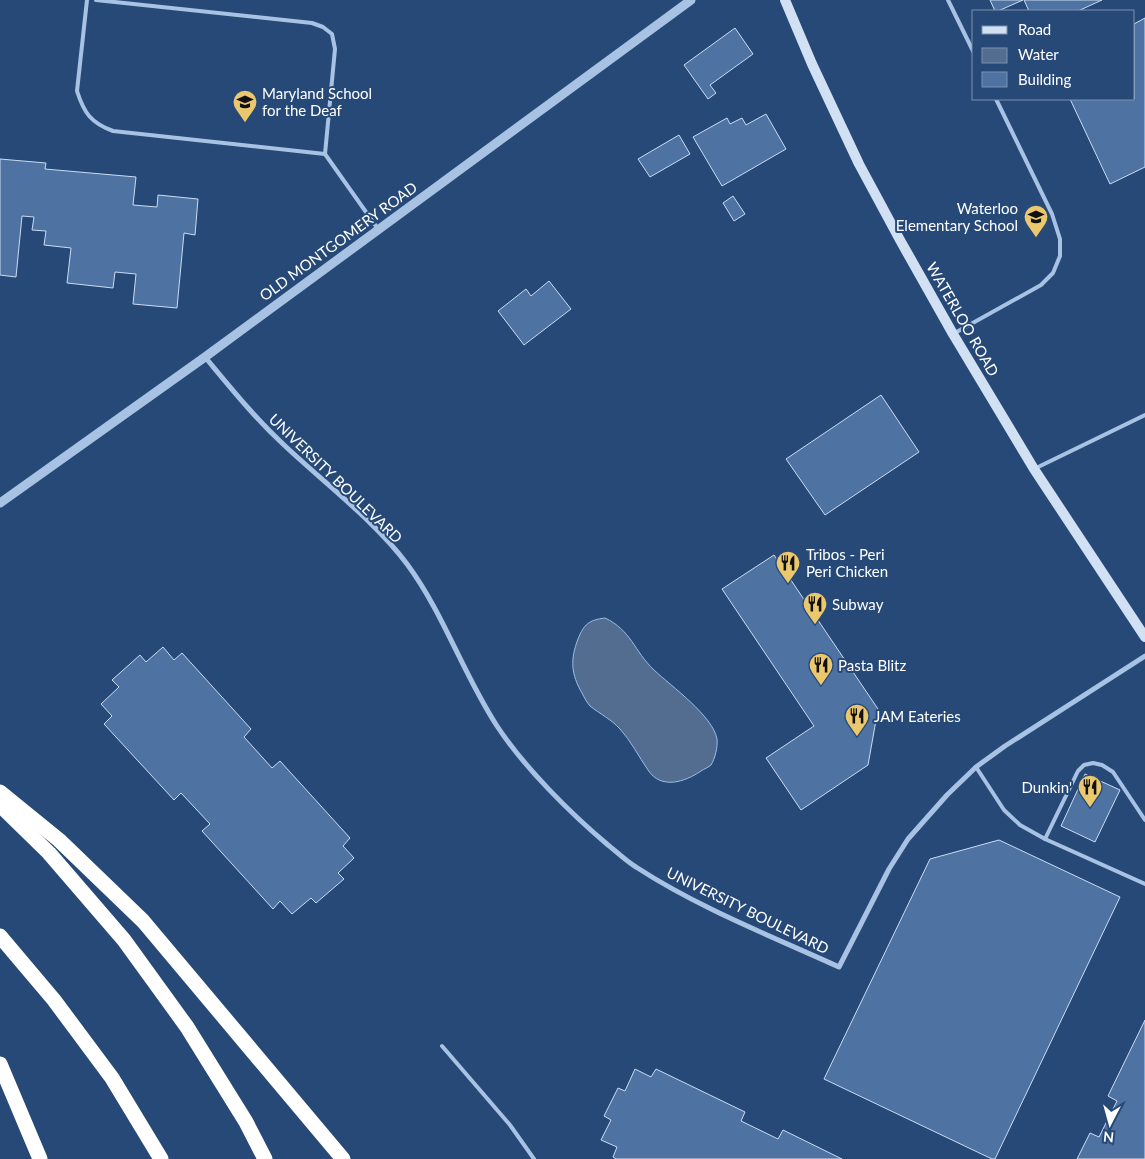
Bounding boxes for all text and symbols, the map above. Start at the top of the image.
legend [972,10,1135,100]
text: Road [1018,20,1051,38]
text: Water [1018,45,1059,63]
text: Building [1018,70,1071,88]
place label: Maryland School for the Deaf [262,84,372,119]
school or university icon: Maryland School for the Deaf [232,89,258,123]
street label: OLD MONTGOMERY ROAD [256,178,420,304]
place label: Waterloo Elementary School [896,199,1018,234]
school or university icon: Waterloo Elementary School [1023,204,1049,238]
street label: WATERLOO ROAD [923,259,1003,379]
street label: UNIVERSITY BOULEVARD [266,410,406,546]
place label: Tribos - Peri Peri Chicken [806,545,888,580]
restaurant icon: Tribos - Peri Peri Chicken [775,550,801,584]
restaurant icon: Subway [802,591,828,625]
place label: Subway [832,595,884,613]
restaurant icon: Pasta Blitz [808,652,834,686]
place label: Pasta Blitz [838,656,906,674]
restaurant icon: JAM Eateries [844,703,870,737]
place label: JAM Eateries [874,707,961,725]
restaurant icon: Dunkin' [1077,774,1103,808]
place label: Dunkin' [1021,778,1072,796]
street label: UNIVERSITY BOULEVARD [664,863,832,957]
north arrow [1085,1099,1135,1149]
text: N [1102,1128,1115,1146]

